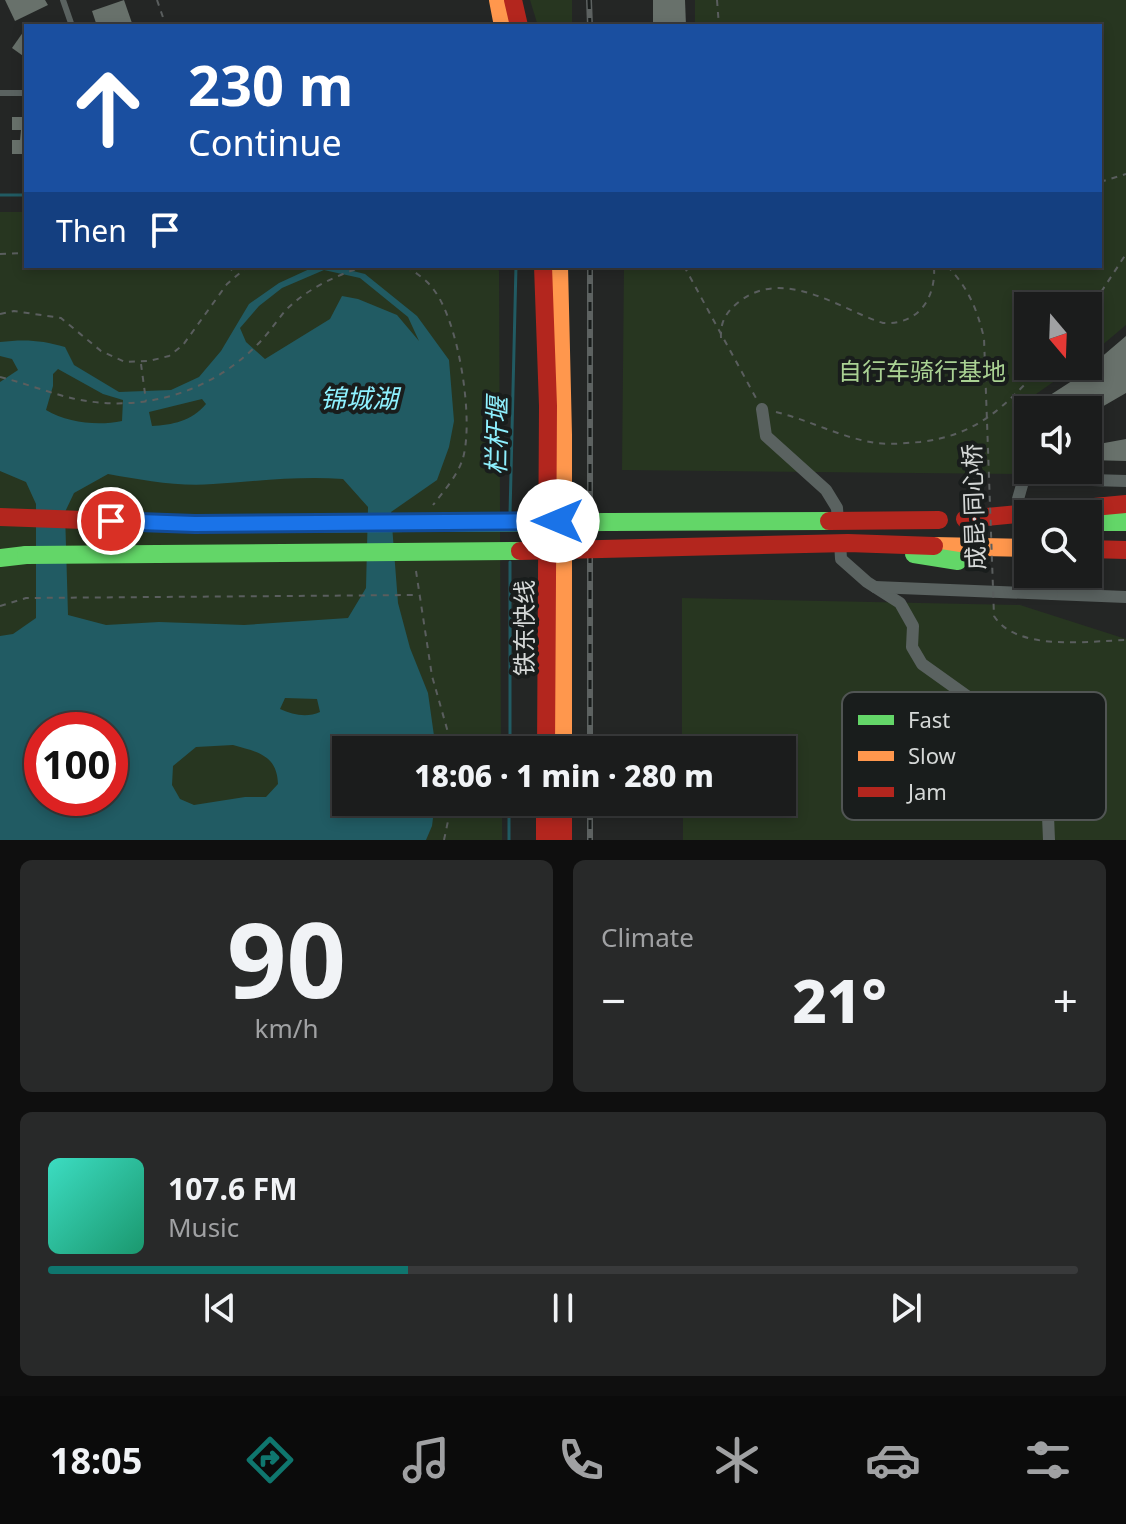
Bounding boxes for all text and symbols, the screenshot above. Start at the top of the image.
text: 230 m [188,46,353,122]
icon: ahead [56,56,160,160]
text: Continue [188,118,342,167]
icon: arrive [143,208,187,252]
text: Then [56,210,127,251]
north arrow [1014,292,1102,380]
map controls [1014,292,1102,588]
park label: 自行车骑行基地 [838,354,1006,387]
water label: 锦城湖 [320,380,402,416]
water label: 栏杆堰 [477,393,515,475]
button: sound [1014,396,1102,484]
street label: 成昆·同心桥 [954,443,992,571]
position arrow [516,479,600,563]
pin [77,487,145,555]
icon: arrive [89,499,133,543]
button: search [1014,500,1102,588]
street label: 铁东快线 [507,580,540,676]
legend [842,692,1106,820]
text: Fast [908,704,950,734]
speed limit sign: 100 [24,712,128,816]
text: Slow [908,740,957,770]
text: 18:06 · 1 min · 280 m [414,755,714,796]
text: Jam [906,776,947,806]
text: 90 [227,887,346,1028]
text: Climate [601,919,694,955]
text: 21° [792,959,887,1041]
text: − [601,970,626,1030]
text: + [1053,970,1078,1030]
text: km/h [255,1010,318,1046]
text: 107.6 FM [168,1168,298,1209]
text: Music [168,1209,239,1245]
icon: previous [198,1286,242,1330]
icon: pause [541,1286,585,1330]
icon: next [884,1286,928,1330]
icon: directions [242,1432,298,1488]
icon: music [398,1432,454,1488]
icon: phone [553,1432,609,1488]
icon: climate [709,1432,765,1488]
icon: car [865,1432,921,1488]
icon: filters [1020,1432,1076,1488]
text: 18:05 [50,1436,142,1485]

